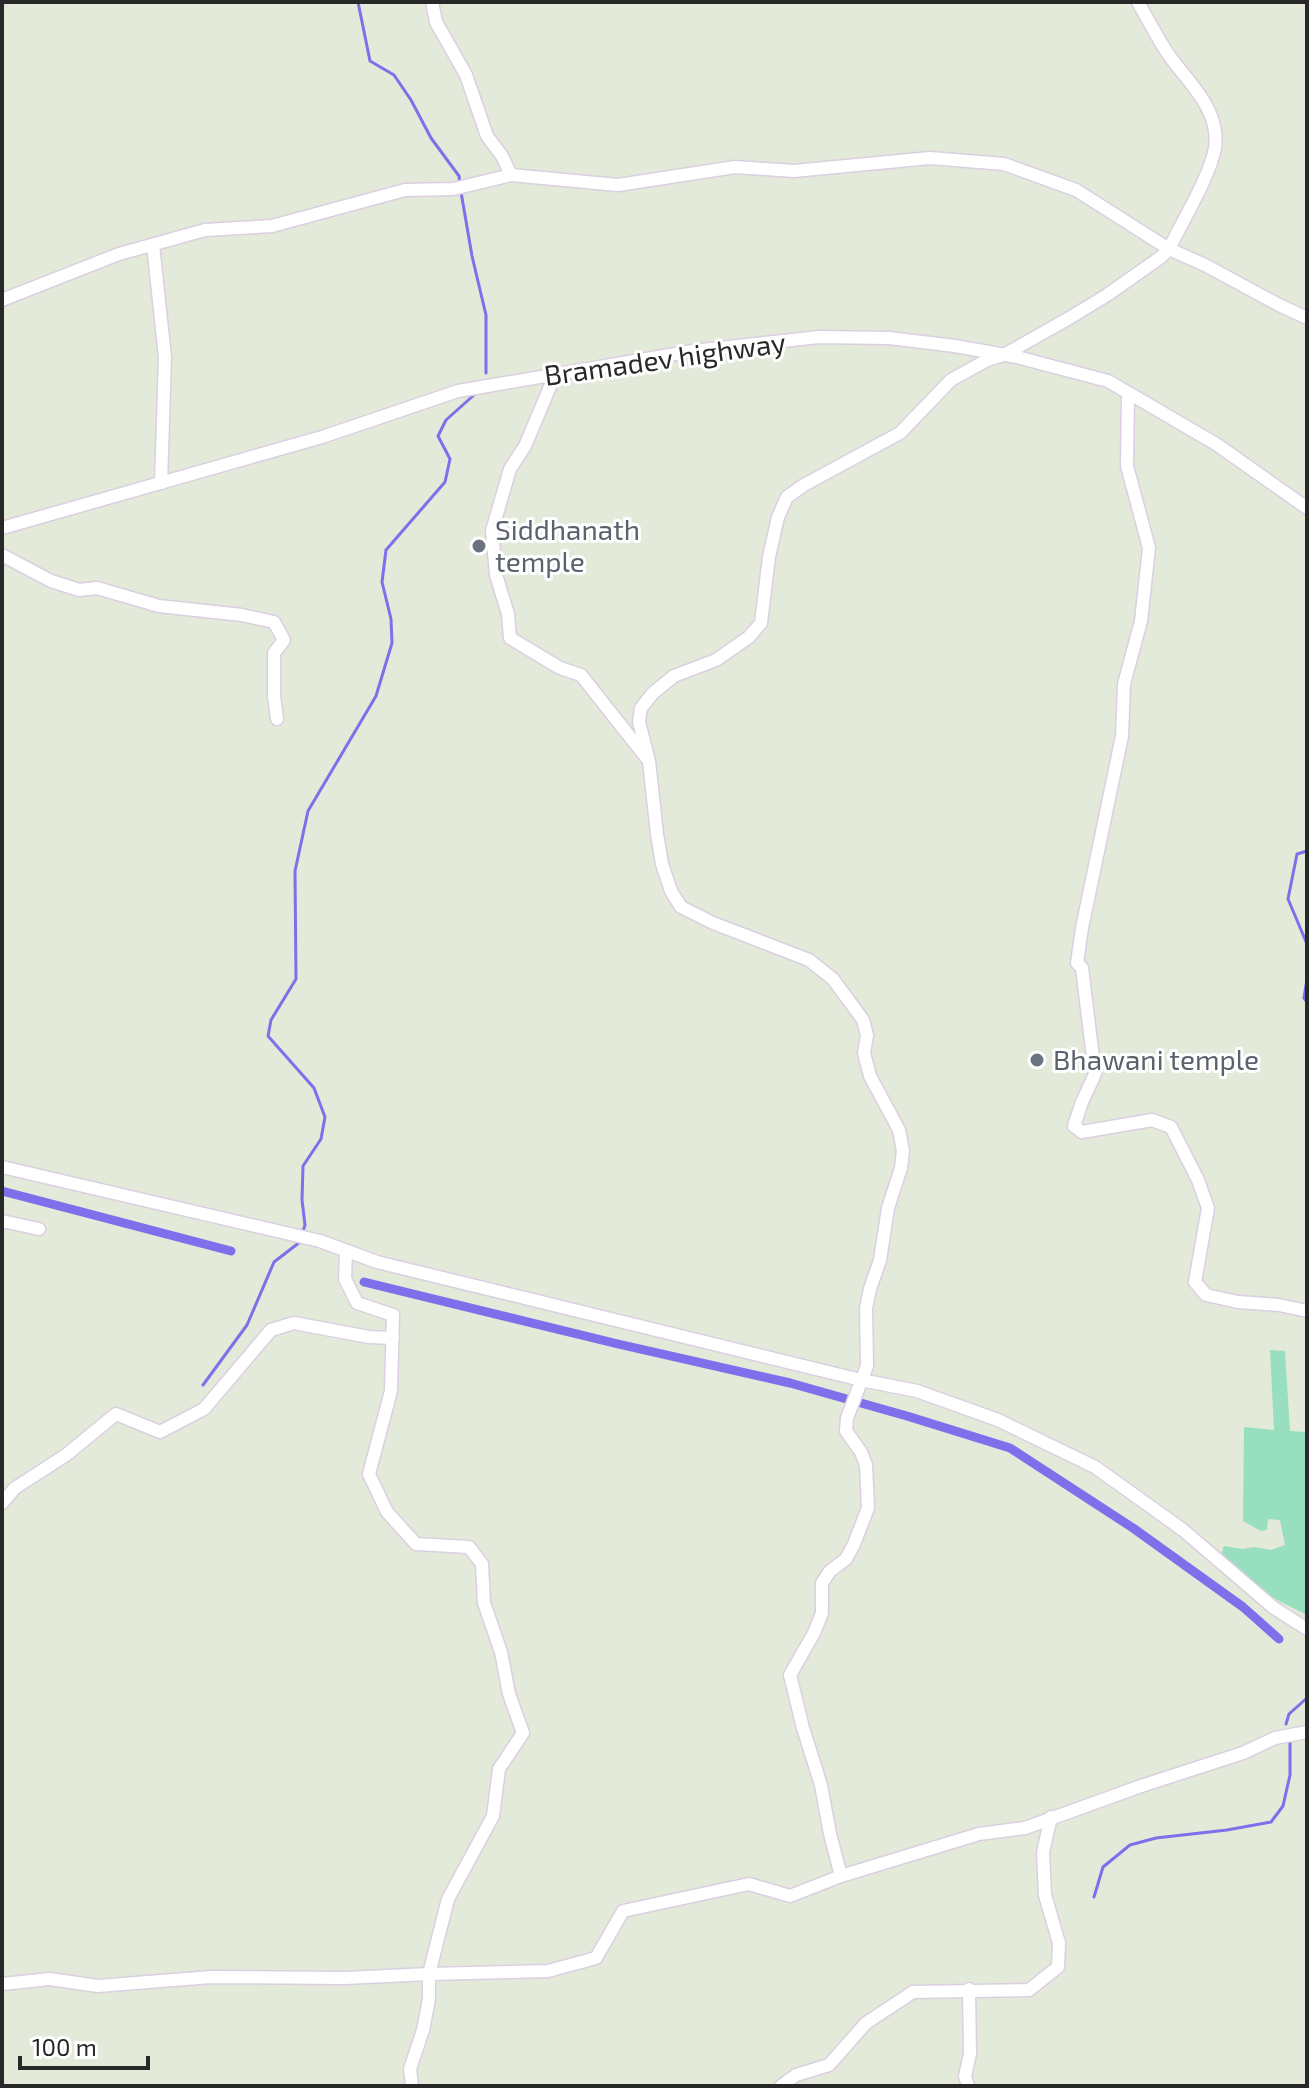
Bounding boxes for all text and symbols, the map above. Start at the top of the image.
street label: Bramadev highway [542,324,788,392]
place label: Siddhanath temple [495,512,640,578]
marker: Siddhanath temple [470,537,488,555]
place label: Bhawani temple [1053,1042,1259,1076]
marker: Bhawani temple [1028,1051,1046,1069]
scale bar [20,2020,148,2070]
text: 100 m [32,2032,97,2061]

